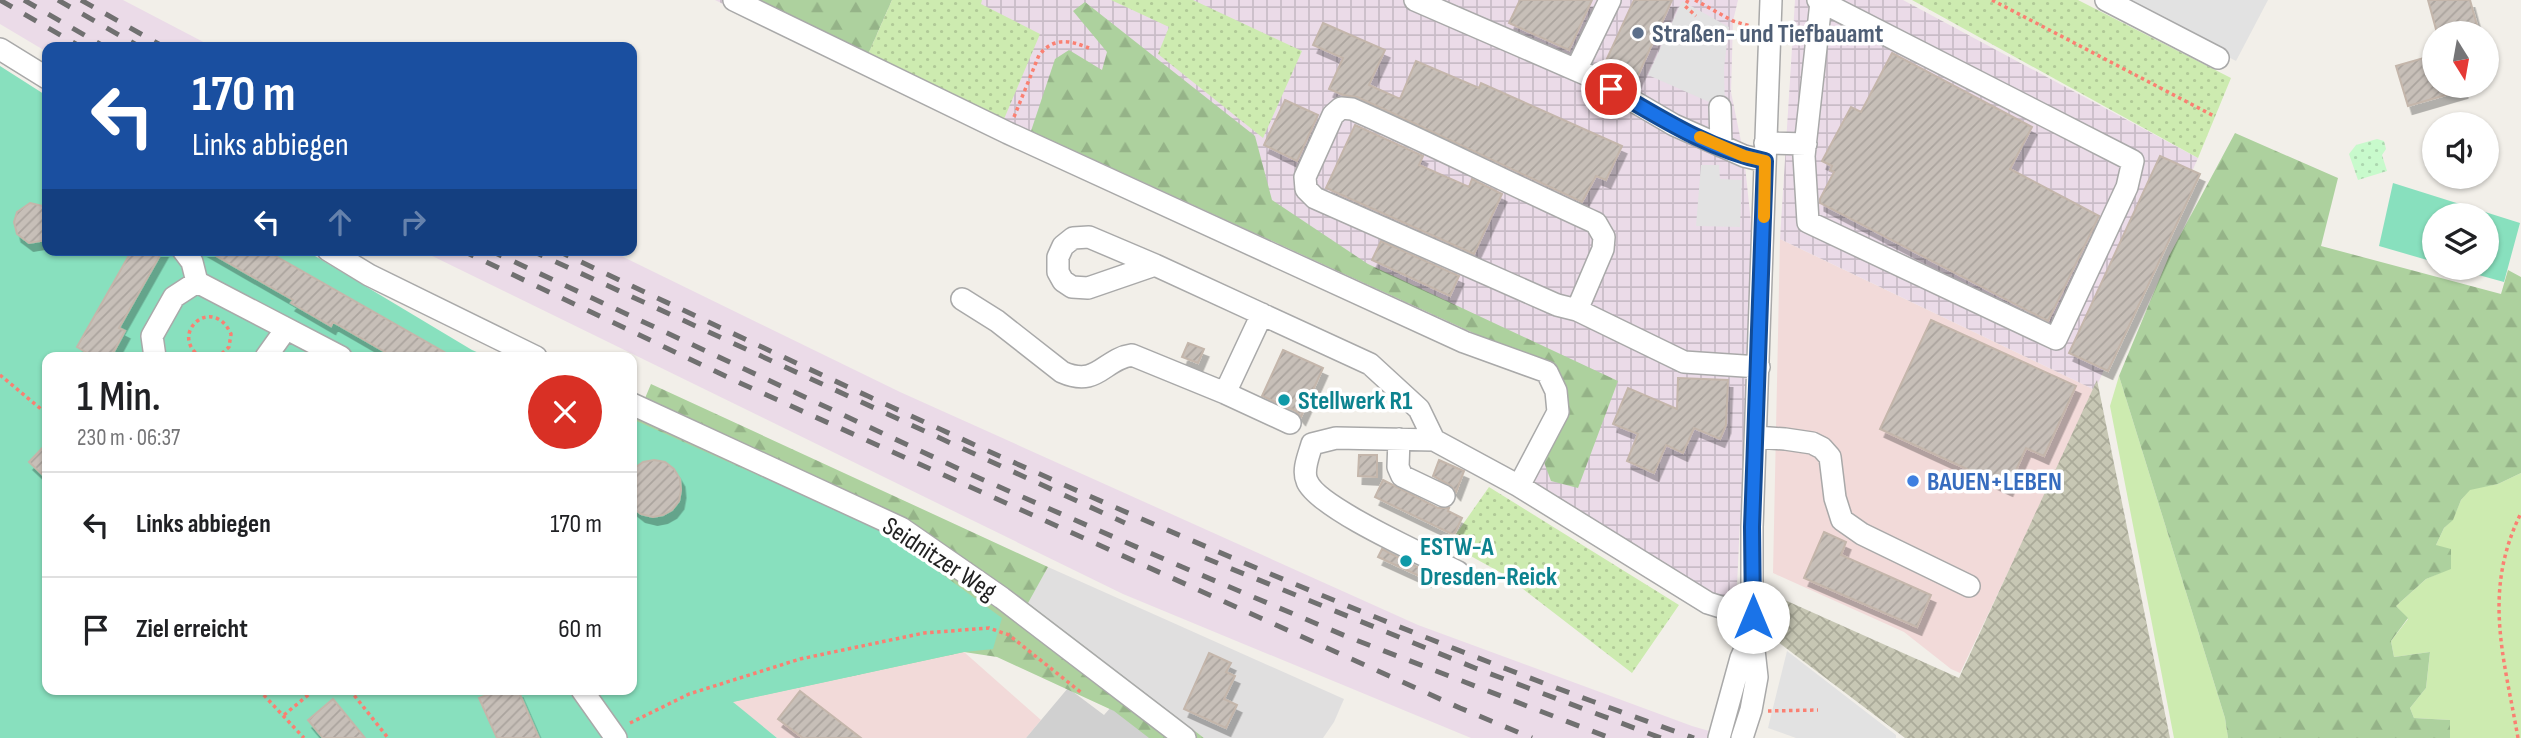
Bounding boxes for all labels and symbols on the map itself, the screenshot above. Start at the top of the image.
place label: Straßen- und Tiefbauamt [1652,19,1884,50]
north arrow [2422,21,2499,98]
marker: Straßen- und Tiefbauamt [1630,25,1646,41]
pin [1581,59,1641,119]
place label: Stellwerk R1 [1298,386,1413,417]
marker: Stellwerk R1 [1276,392,1292,408]
place label: BAUEN+LEBEN [1927,467,2062,498]
marker: BAUEN+LEBEN [1905,473,1921,489]
street label: Seidnitzer Weg [876,511,1002,608]
place label: ESTW-A Dresden-Reick [1420,532,1557,593]
marker: ESTW-A Dresden-Reick [1398,553,1414,569]
position arrow [1716,580,1790,654]

